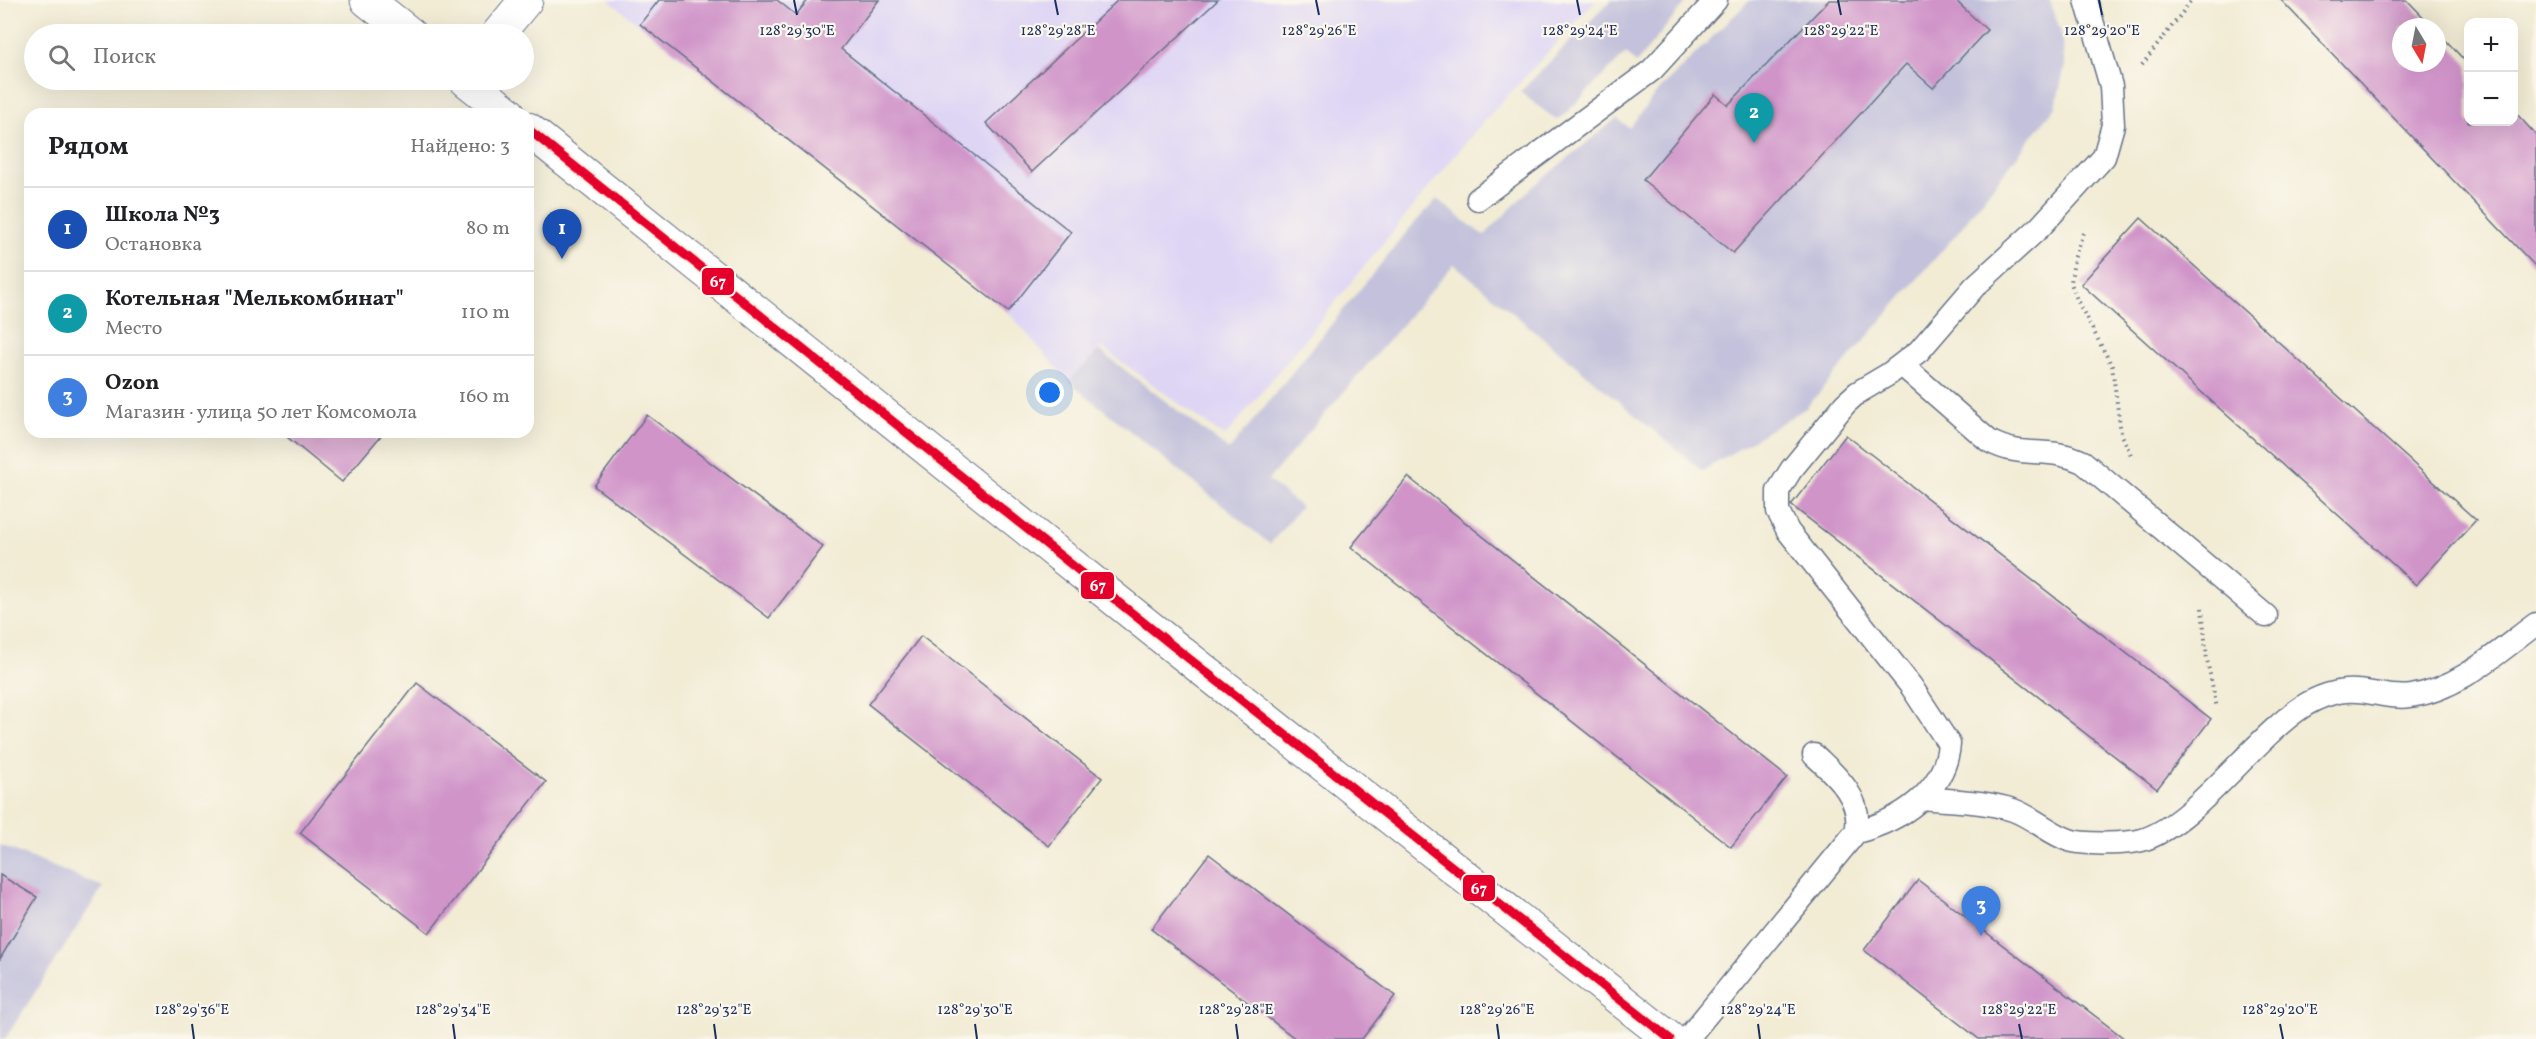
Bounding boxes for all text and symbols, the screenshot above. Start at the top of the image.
north arrow [2392,18,2446,72]
map controls [2464,18,2518,126]
button: + [2464,18,2518,72]
text: 128°29'30"E [759,21,835,42]
text: 128°29'28"E [1020,21,1096,42]
text: 128°29'26"E [1282,21,1356,42]
text: 128°29'24"E [1542,21,1618,42]
text: 128°29'22"E [1803,21,1879,42]
text: 128°29'20"E [2064,21,2140,42]
search box [24,24,534,90]
icon: search [45,41,78,74]
text: Поиск [93,42,156,73]
button: − [2464,72,2518,126]
pin: 2 [1734,94,1774,143]
text: Рядом [48,129,128,165]
text: Найдено: 3 [410,133,510,161]
text: Школа №3 [105,200,220,231]
pin: 1 [542,210,582,259]
text: 1 [63,215,72,243]
text: 80 m [466,215,510,243]
text: Остановка [105,231,202,259]
line badge: 67 [701,267,735,296]
text: 67 [710,272,727,294]
text: Котельная "Мелькомбинат" [105,284,404,315]
text: 2 [62,299,73,327]
text: 110 m [461,299,510,327]
text: Место [105,315,162,343]
text: Ozon [105,368,160,399]
your location [1035,378,1064,407]
text: 3 [62,383,73,411]
text: 160 m [458,383,510,411]
text: Магазин · улица 50 лет Комсомола [105,399,417,427]
line badge: 67 [1080,571,1115,600]
text: 67 [1090,576,1107,598]
line badge: 67 [1462,874,1496,902]
text: 67 [1471,879,1488,901]
pin: 3 [1962,886,2000,936]
text: 128°29'36"E [155,1000,229,1021]
text: 128°29'34"E [415,1000,491,1021]
text: 128°29'32"E [677,1000,751,1021]
text: 128°29'30"E [937,1000,1013,1021]
text: 128°29'28"E [1198,1000,1274,1021]
text: 128°29'26"E [1460,1000,1534,1021]
text: 128°29'24"E [1720,1000,1796,1021]
text: 128°29'22"E [1981,1000,2057,1021]
text: 128°29'20"E [2242,1000,2318,1021]

